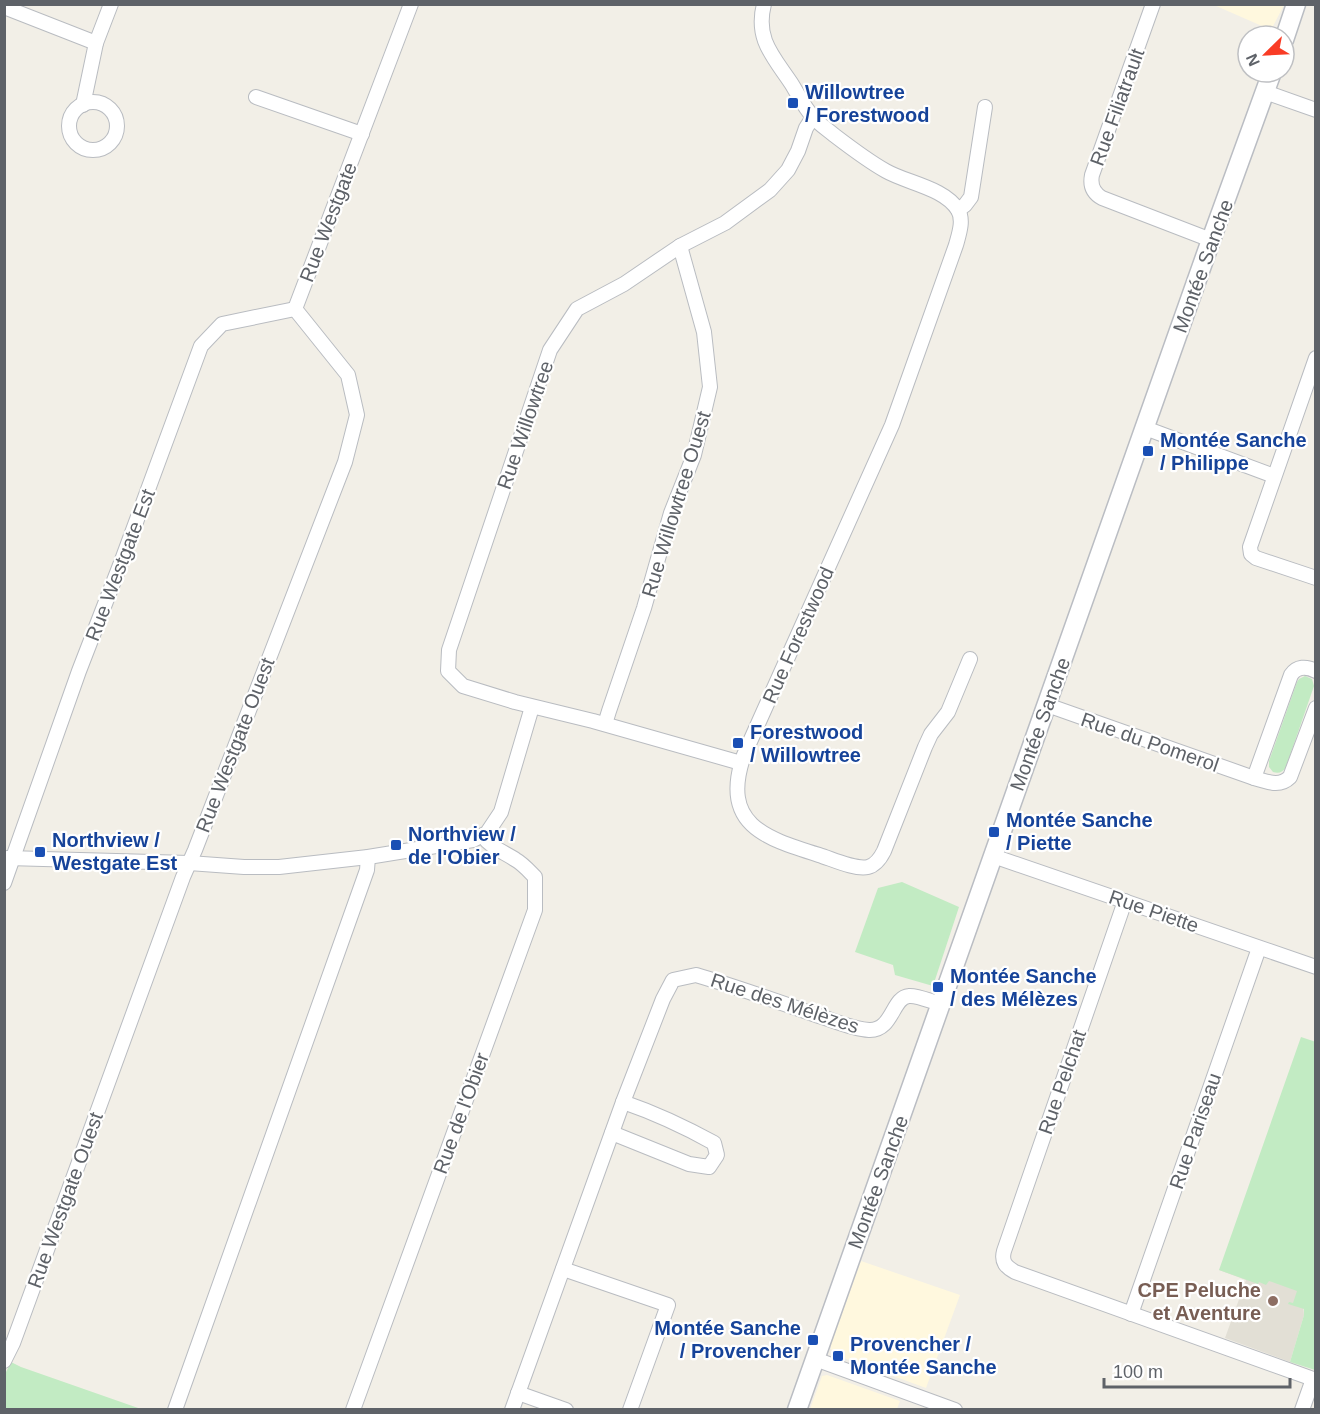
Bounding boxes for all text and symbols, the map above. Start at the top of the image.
north arrow [1236,24,1296,84]
street label: Rue Filiatrault [1086,45,1149,169]
text: N [1243,51,1263,69]
place label: Willowtree / Forestwood [805,81,929,126]
marker: Willowtree / Forestwood [786,96,800,110]
street label: Rue Westgate [295,159,361,285]
street label: Montée Sanche [1169,196,1237,336]
street label: Rue Willowtree [493,358,557,492]
street label: Rue Willowtree Ouest [637,408,715,600]
place label: Montée Sanche / Philippe [1160,429,1307,474]
marker: Montée Sanche / Philippe [1141,444,1155,458]
street label: Rue Westgate Est [81,486,159,644]
street label: Rue Forestwood [758,563,838,707]
street label: Rue Westgate Ouest [192,654,279,835]
street label: Montée Sanche [1006,654,1074,794]
street label: Rue du Pomerol [1078,708,1222,776]
place label: Forestwood / Willowtree [750,721,863,766]
marker: Forestwood / Willowtree [731,736,745,750]
place label: Montée Sanche / Piette [1006,809,1153,854]
place label: Northview / de l'Obier [408,823,516,868]
marker: Montée Sanche / Piette [987,825,1001,839]
place label: Northview / Westgate Est [52,829,178,874]
marker: Northview / de l'Obier [389,838,403,852]
marker: Northview / Westgate Est [33,845,47,859]
street label: Rue Piette [1106,885,1202,937]
place label: Montée Sanche / des Mélèzes [950,965,1097,1010]
street label: Rue des Mélèzes [708,969,862,1037]
marker: Montée Sanche / des Mélèzes [931,980,945,994]
street label: Rue Pelchat [1034,1026,1090,1137]
street label: Rue de l'Obier [429,1049,493,1177]
street label: Rue Pariseau [1165,1070,1225,1192]
street label: Rue Westgate Ouest [23,1109,107,1291]
street label: Montée Sanche [844,1112,912,1252]
place label: CPE Peluche et Aventure [1138,1279,1261,1324]
marker: CPE Peluche et Aventure [1266,1294,1280,1308]
place label: Montée Sanche / Provencher [654,1317,801,1362]
marker: Montée Sanche / Provencher [806,1333,820,1347]
place label: Provencher / Montée Sanche [850,1333,997,1378]
marker: Provencher / Montée Sanche [831,1349,845,1363]
scale bar [1104,1351,1290,1389]
text: 100 m [1113,1362,1163,1382]

